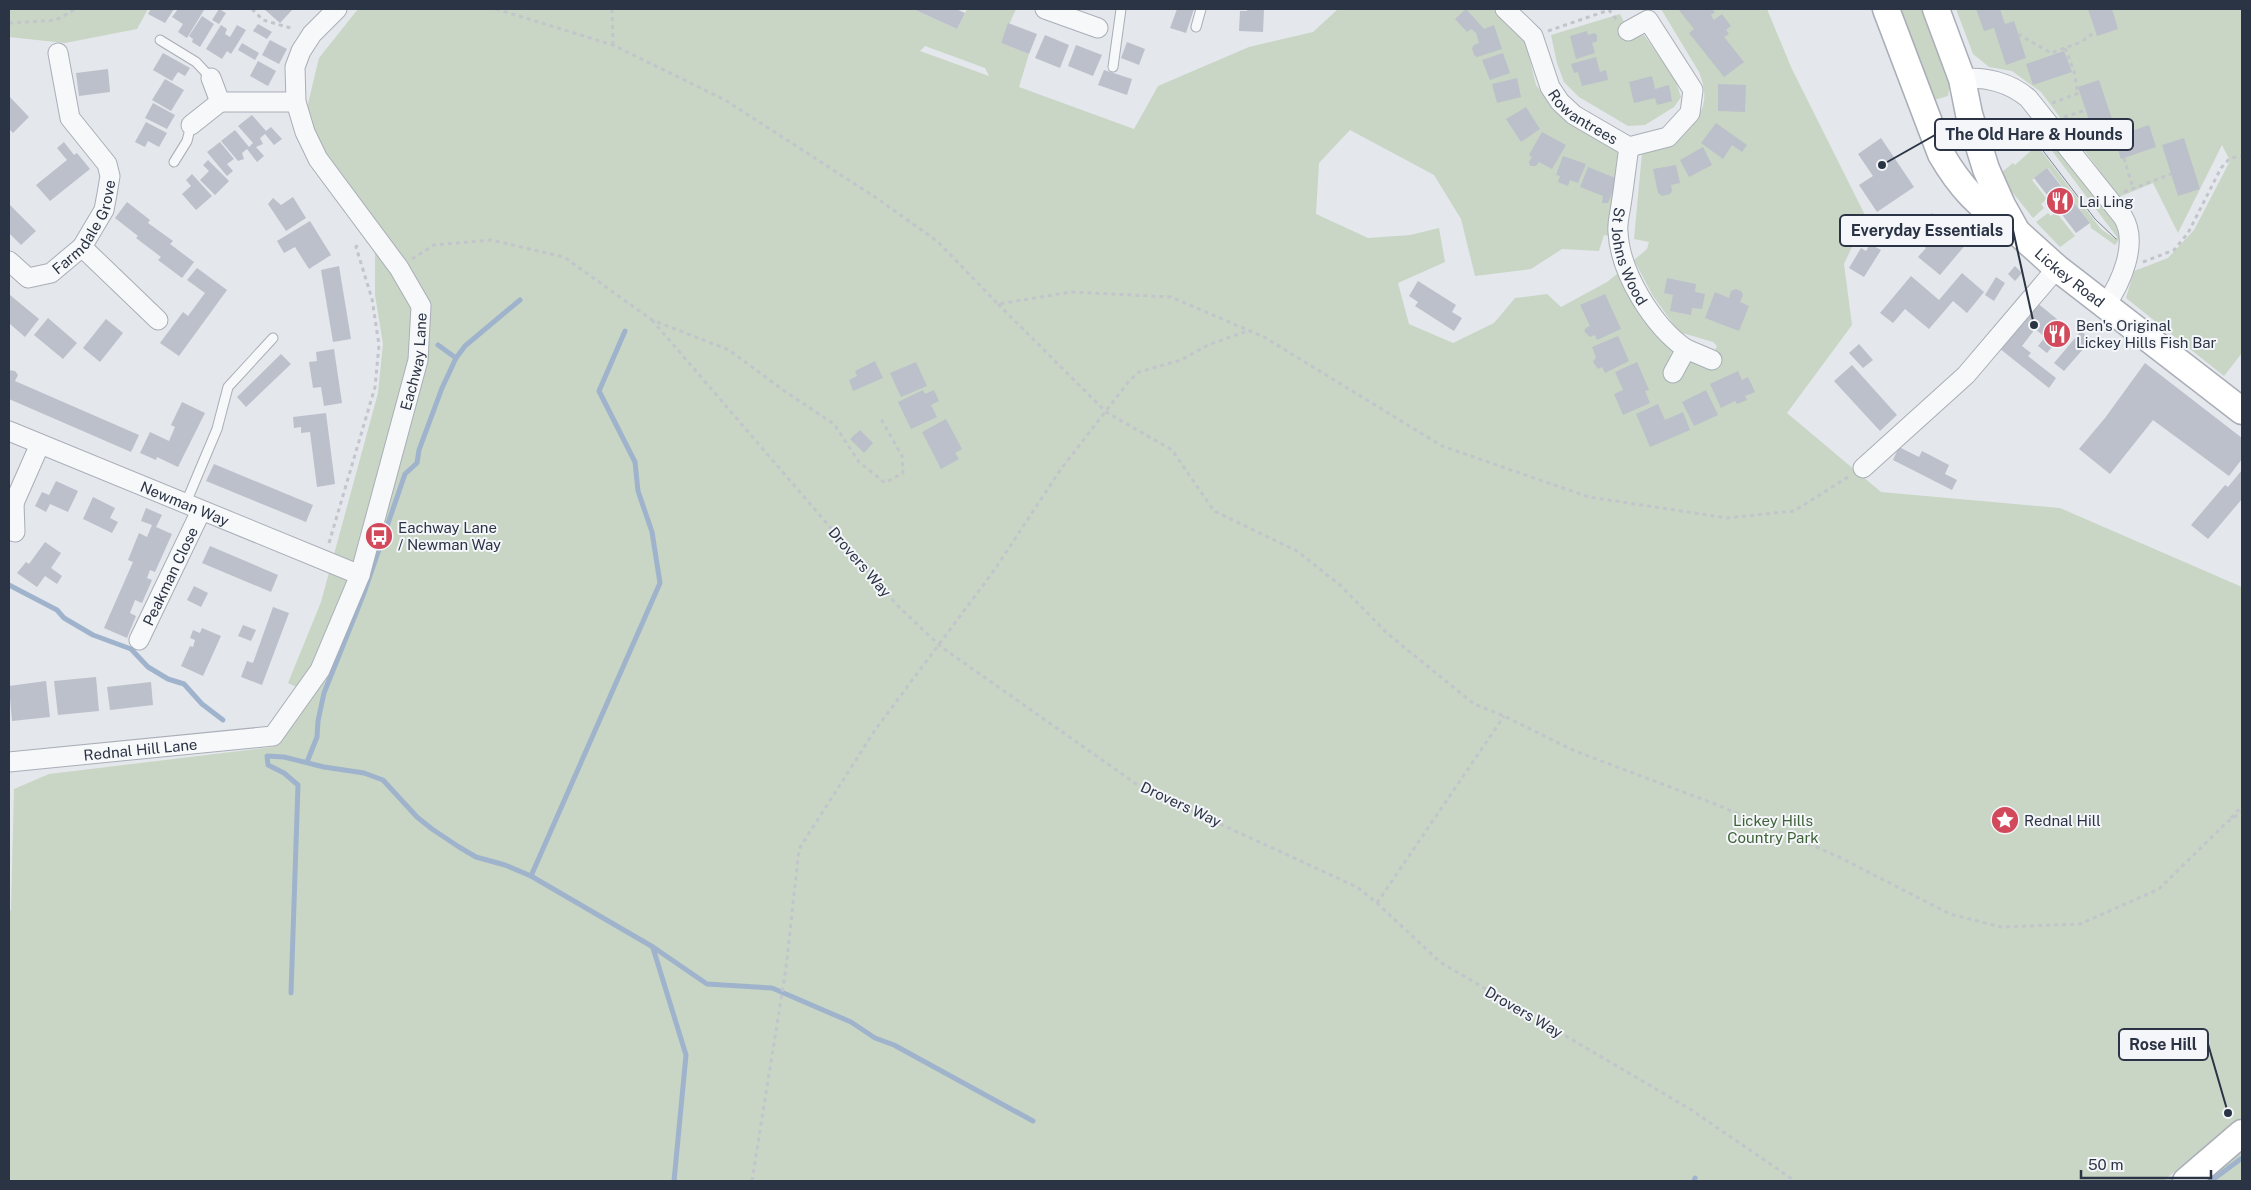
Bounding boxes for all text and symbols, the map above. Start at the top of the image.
street label: Rowantrees [1545,86,1621,147]
callout: The Old Hare & Hounds [1935,119,2133,150]
text: The Old Hare & Hounds [1945,125,2123,144]
street label: Farmdale Grove [48,178,118,277]
restaurant icon: Lai Ling [2045,186,2075,216]
place label: Lai Ling [2079,193,2134,210]
street label: St Johns Wood [1609,206,1651,308]
callout: Everyday Essentials [1840,215,2013,246]
text: Everyday Essentials [1851,221,2003,240]
street label: Lickey Road [2032,244,2108,310]
street label: Eachway Lane [396,312,429,412]
place label: Ben's Original Lickey Hills Fish Bar [2076,317,2216,351]
restaurant icon: Ben's Original Lickey Hills Fish Bar [2042,319,2072,349]
street label: Newman Way [138,477,232,529]
place label: Eachway Lane / Newman Way [398,519,501,553]
bus stop icon: Eachway Lane / Newman Way [364,521,394,551]
street label: Peakman Close [139,524,201,628]
street label: Drovers Way [825,524,895,600]
street label: Rednal Hill Lane [83,735,198,763]
street label: Drovers Way [1138,778,1224,830]
place icon: Rednal Hill [1990,805,2020,835]
park label: Lickey Hills Country Park [1727,812,1819,846]
place label: Rednal Hill [2024,812,2101,829]
street label: Drovers Way [1482,983,1566,1041]
callout: Rose Hill [2119,1029,2208,1060]
text: Rose Hill [2129,1035,2197,1054]
scale bar [2081,1148,2211,1180]
text: 50 m [2088,1156,2123,1173]

